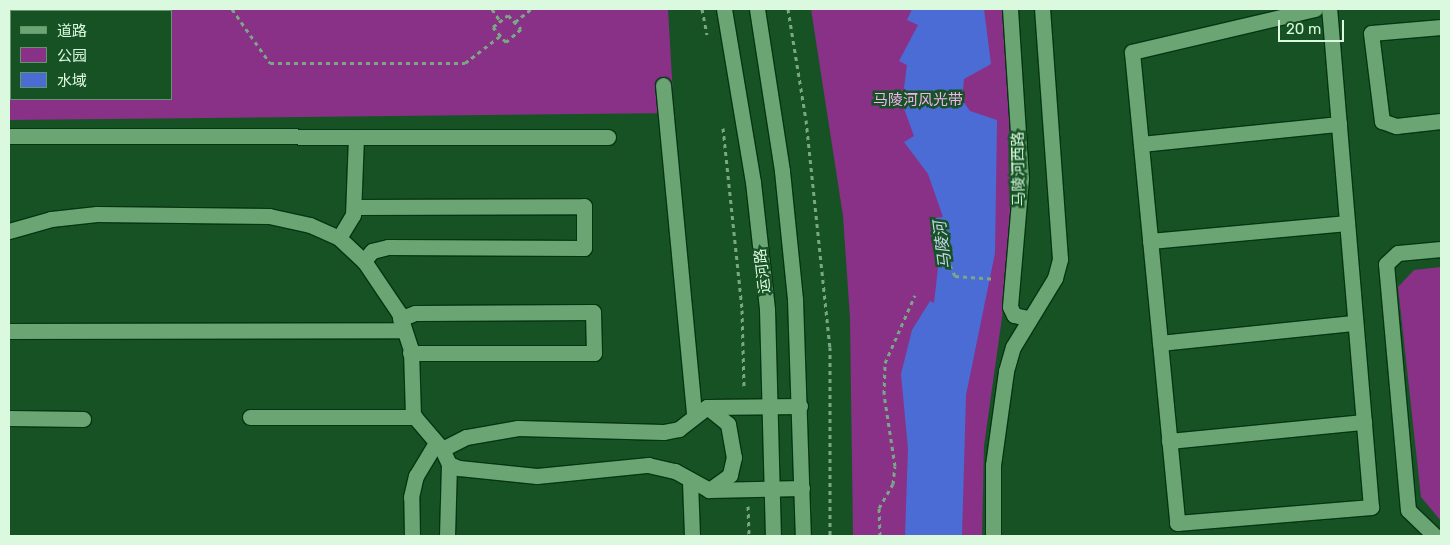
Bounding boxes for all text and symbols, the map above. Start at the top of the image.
legend [10,10,172,100]
scale bar [1280,10,1346,42]
text: 20 m [1286,20,1321,38]
text: 道路 [57,22,87,40]
text: 公园 [57,47,87,65]
text: 水域 [57,72,87,90]
park label: 马陵河风光带 [873,92,963,110]
street label: 马陵河西路 [1009,131,1029,207]
water label: 马陵河 [931,220,955,270]
street label: 运河路 [752,248,774,294]

